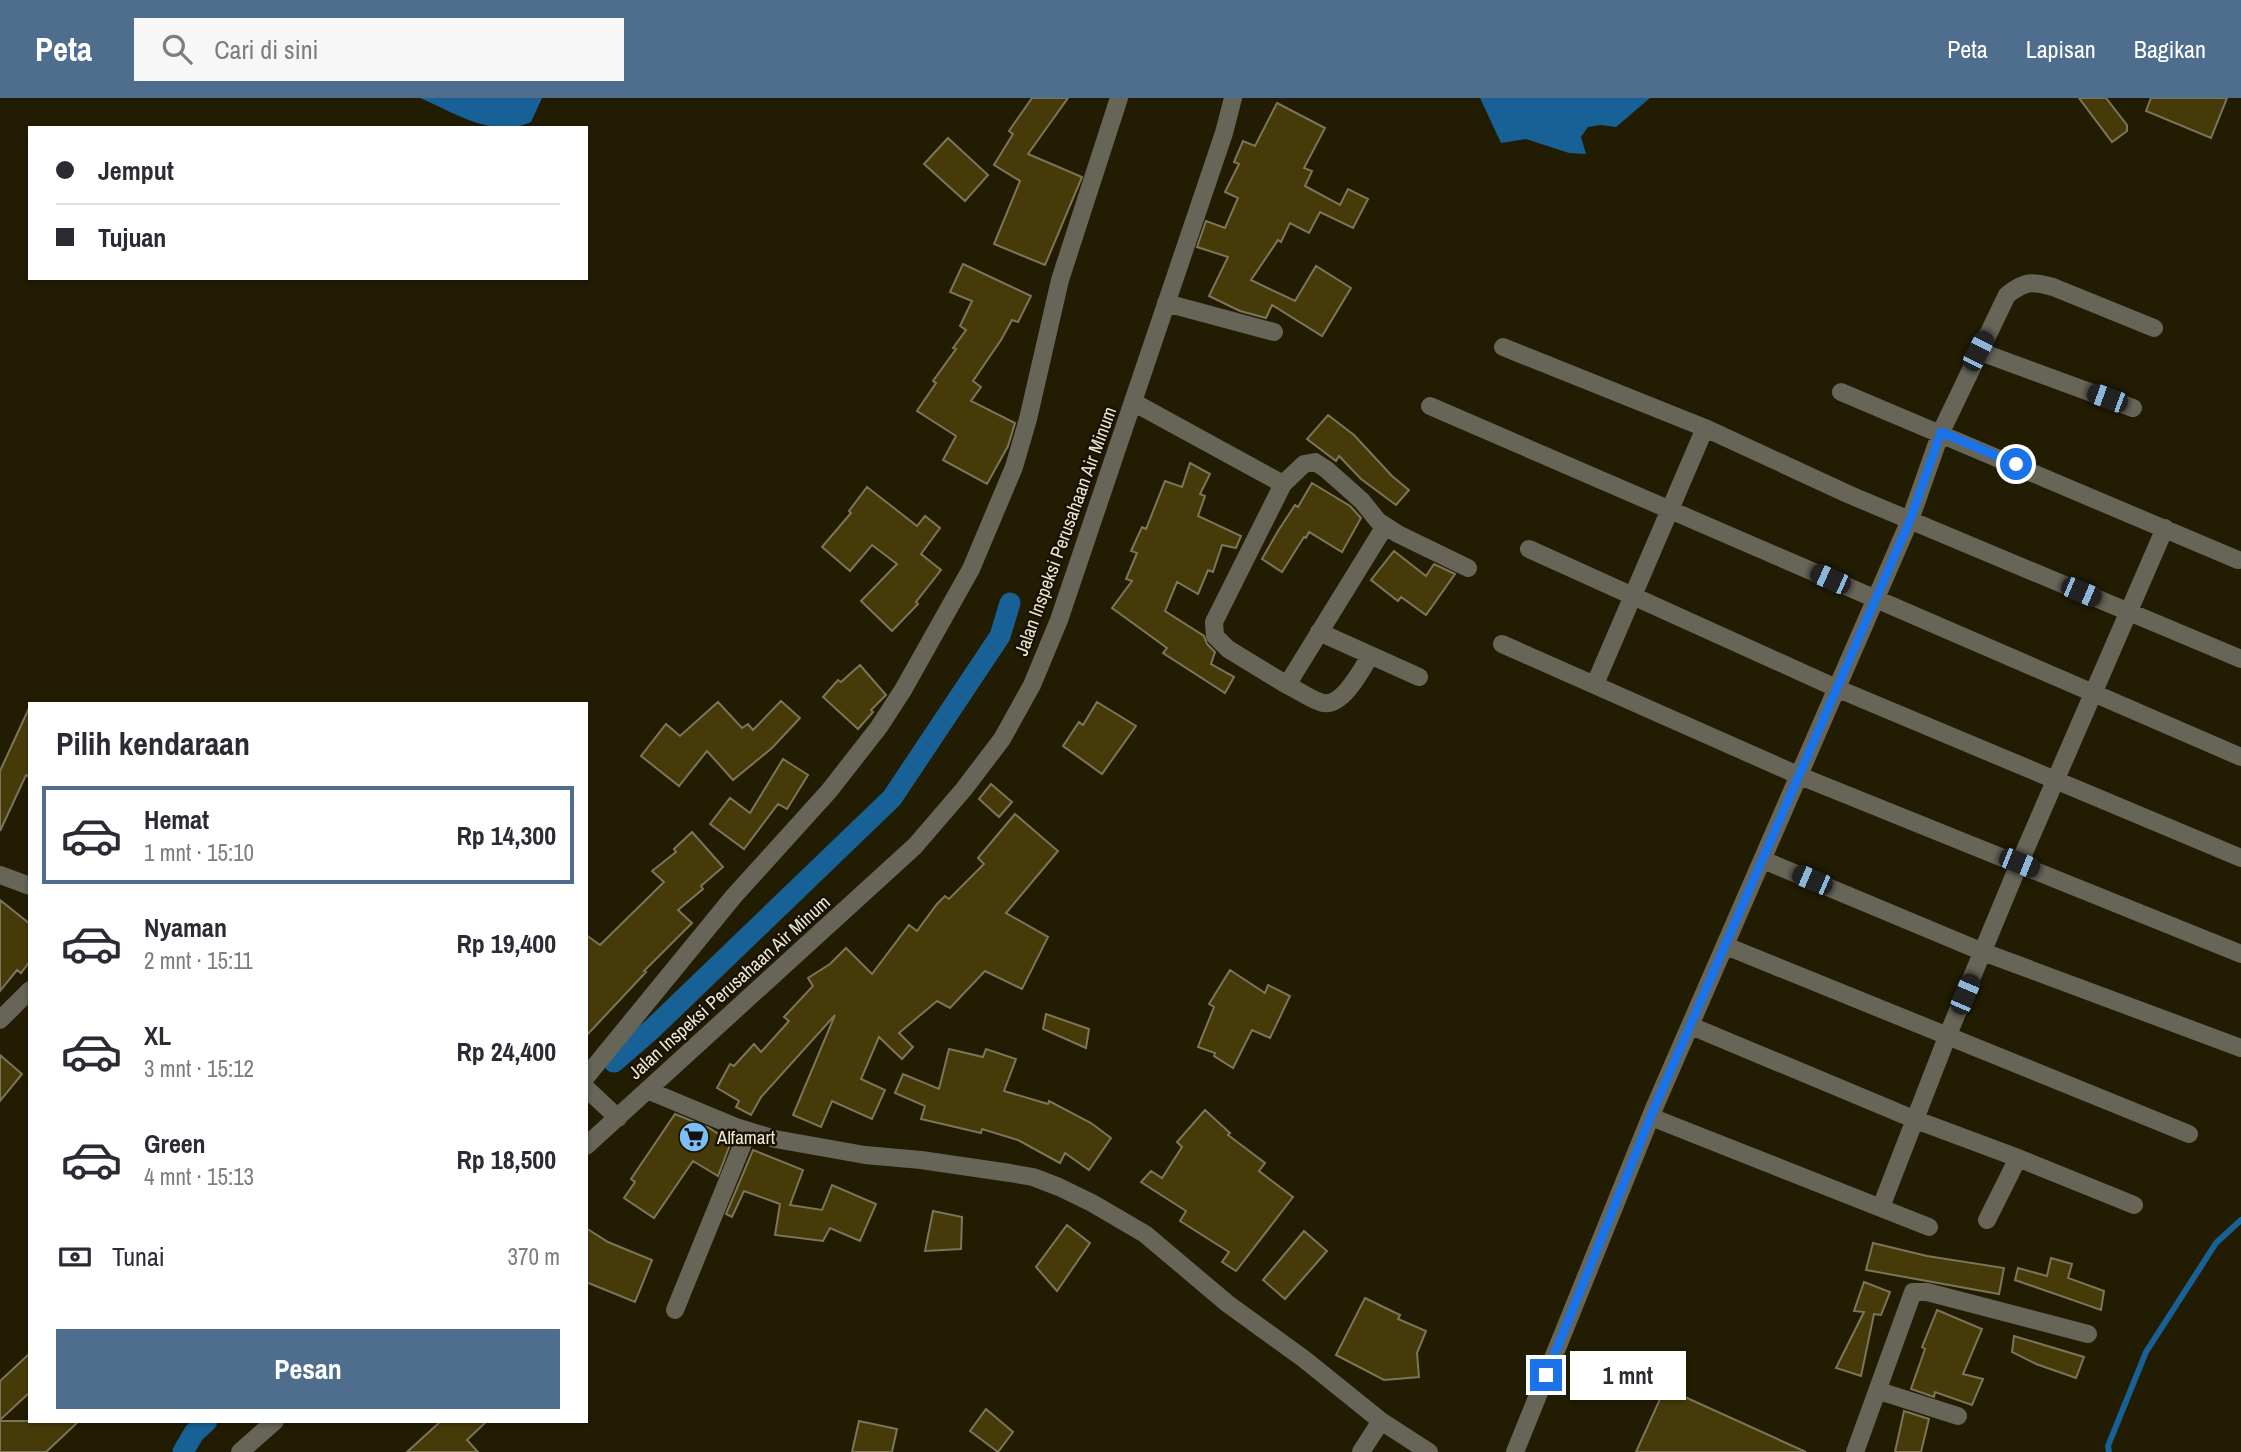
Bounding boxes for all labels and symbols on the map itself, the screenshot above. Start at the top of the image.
car [1960,328,1997,374]
car [2084,381,2131,415]
street label: Jalan Inspeksi Perusahaan Air Minum [1008,403,1122,659]
route start [2000,448,2032,480]
car [1807,561,1854,597]
car [2058,574,2105,610]
car [1996,845,2043,881]
car [1789,862,1836,898]
street label: Jalan Inspeksi Perusahaan Air Minum [622,889,836,1085]
car [1948,971,1983,1017]
supermarket icon: Alfamart [677,1120,711,1154]
place label: Alfamart [716,1124,776,1150]
callout: 1 mnt [1570,1350,1686,1400]
route end [1530,1359,1562,1391]

